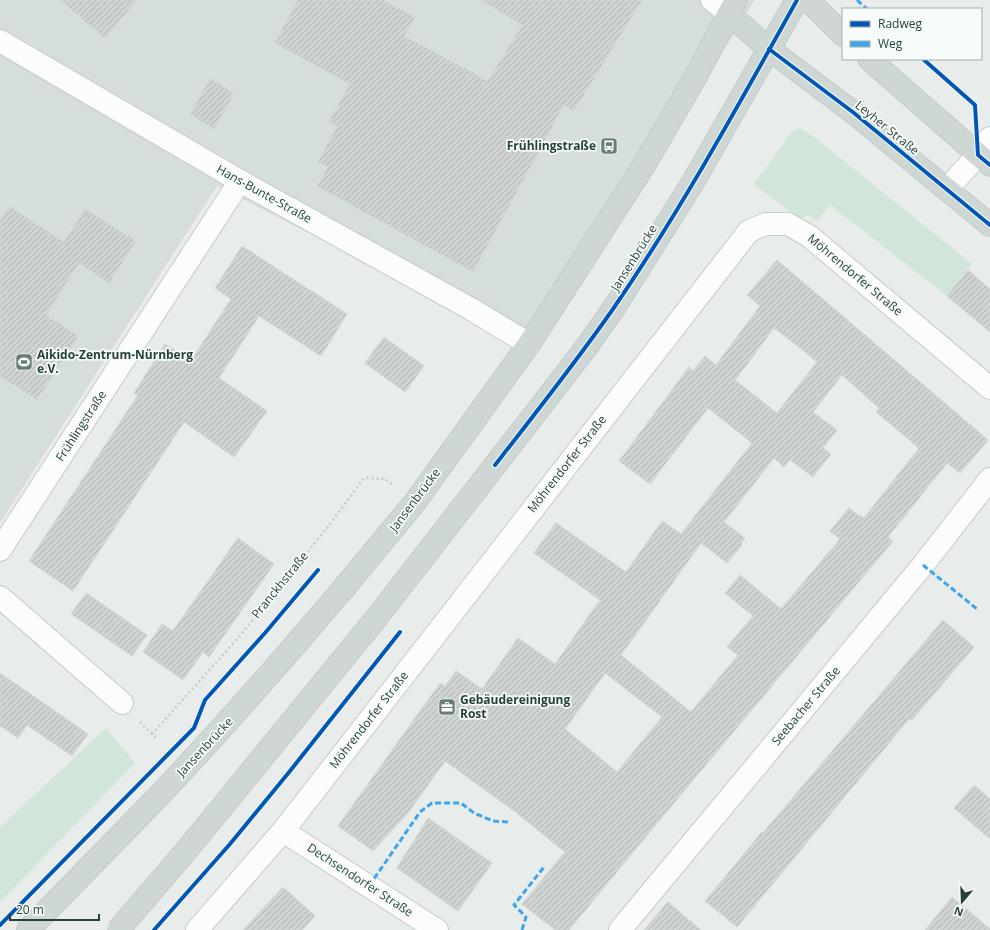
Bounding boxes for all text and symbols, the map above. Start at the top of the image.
legend [842,8,982,60]
text: Radweg [878,15,922,32]
text: Weg [878,35,903,52]
street label: Leyher Straße [852,97,923,159]
bus stop icon: Frühlingstraße [599,136,619,156]
place label: Frühlingstraße [507,137,596,154]
street label: Hans-Bunte-Straße [214,160,315,227]
street label: Jansenbrücke [606,221,661,295]
street label: Möhrendorfer Straße [804,230,907,320]
place label: Aikido-Zentrum-Nürnberg e.V. [37,346,193,377]
sports icon: Aikido-Zentrum-Nürnberg e.V. [14,352,34,372]
street label: Frühlingstraße [51,387,110,465]
street label: Möhrendorfer Straße [523,411,610,516]
street label: Jansenbrücke [385,464,444,536]
street label: Pranckhstraße [247,548,312,622]
street label: Seebacher Straße [767,662,844,749]
street label: Möhrendorfer Straße [325,667,412,772]
place label: Gebäudereinigung Rost [460,691,570,722]
office icon: Gebäudereinigung Rost [437,697,457,717]
street label: Jansenbrücke [172,713,237,781]
street label: Dechsendorfer Straße [304,839,417,920]
north arrow [942,882,982,922]
scale bar [10,896,99,922]
text: 20 m [16,901,44,918]
text: N [952,903,965,920]

